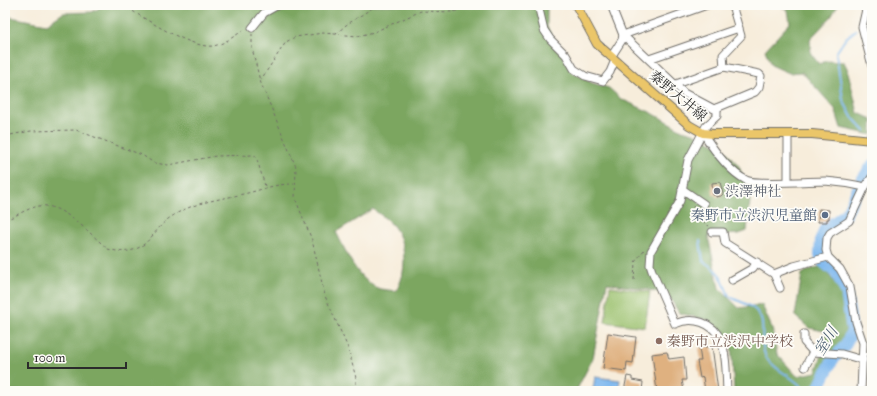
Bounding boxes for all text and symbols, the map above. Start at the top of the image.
street label: 秦野大井線 [646,67,710,125]
place label: 渋澤神社 [725,183,781,200]
marker: 渋澤神社 [712,186,722,196]
place label: 秦野市立渋沢児童館 [691,207,817,224]
marker: 秦野市立渋沢児童館 [820,210,830,220]
water label: 室川 [810,322,843,358]
place label: 秦野市立渋沢中学校 [667,333,793,350]
marker: 秦野市立渋沢中学校 [654,336,664,346]
scale bar [28,344,126,370]
text: 100 m [34,351,65,365]

